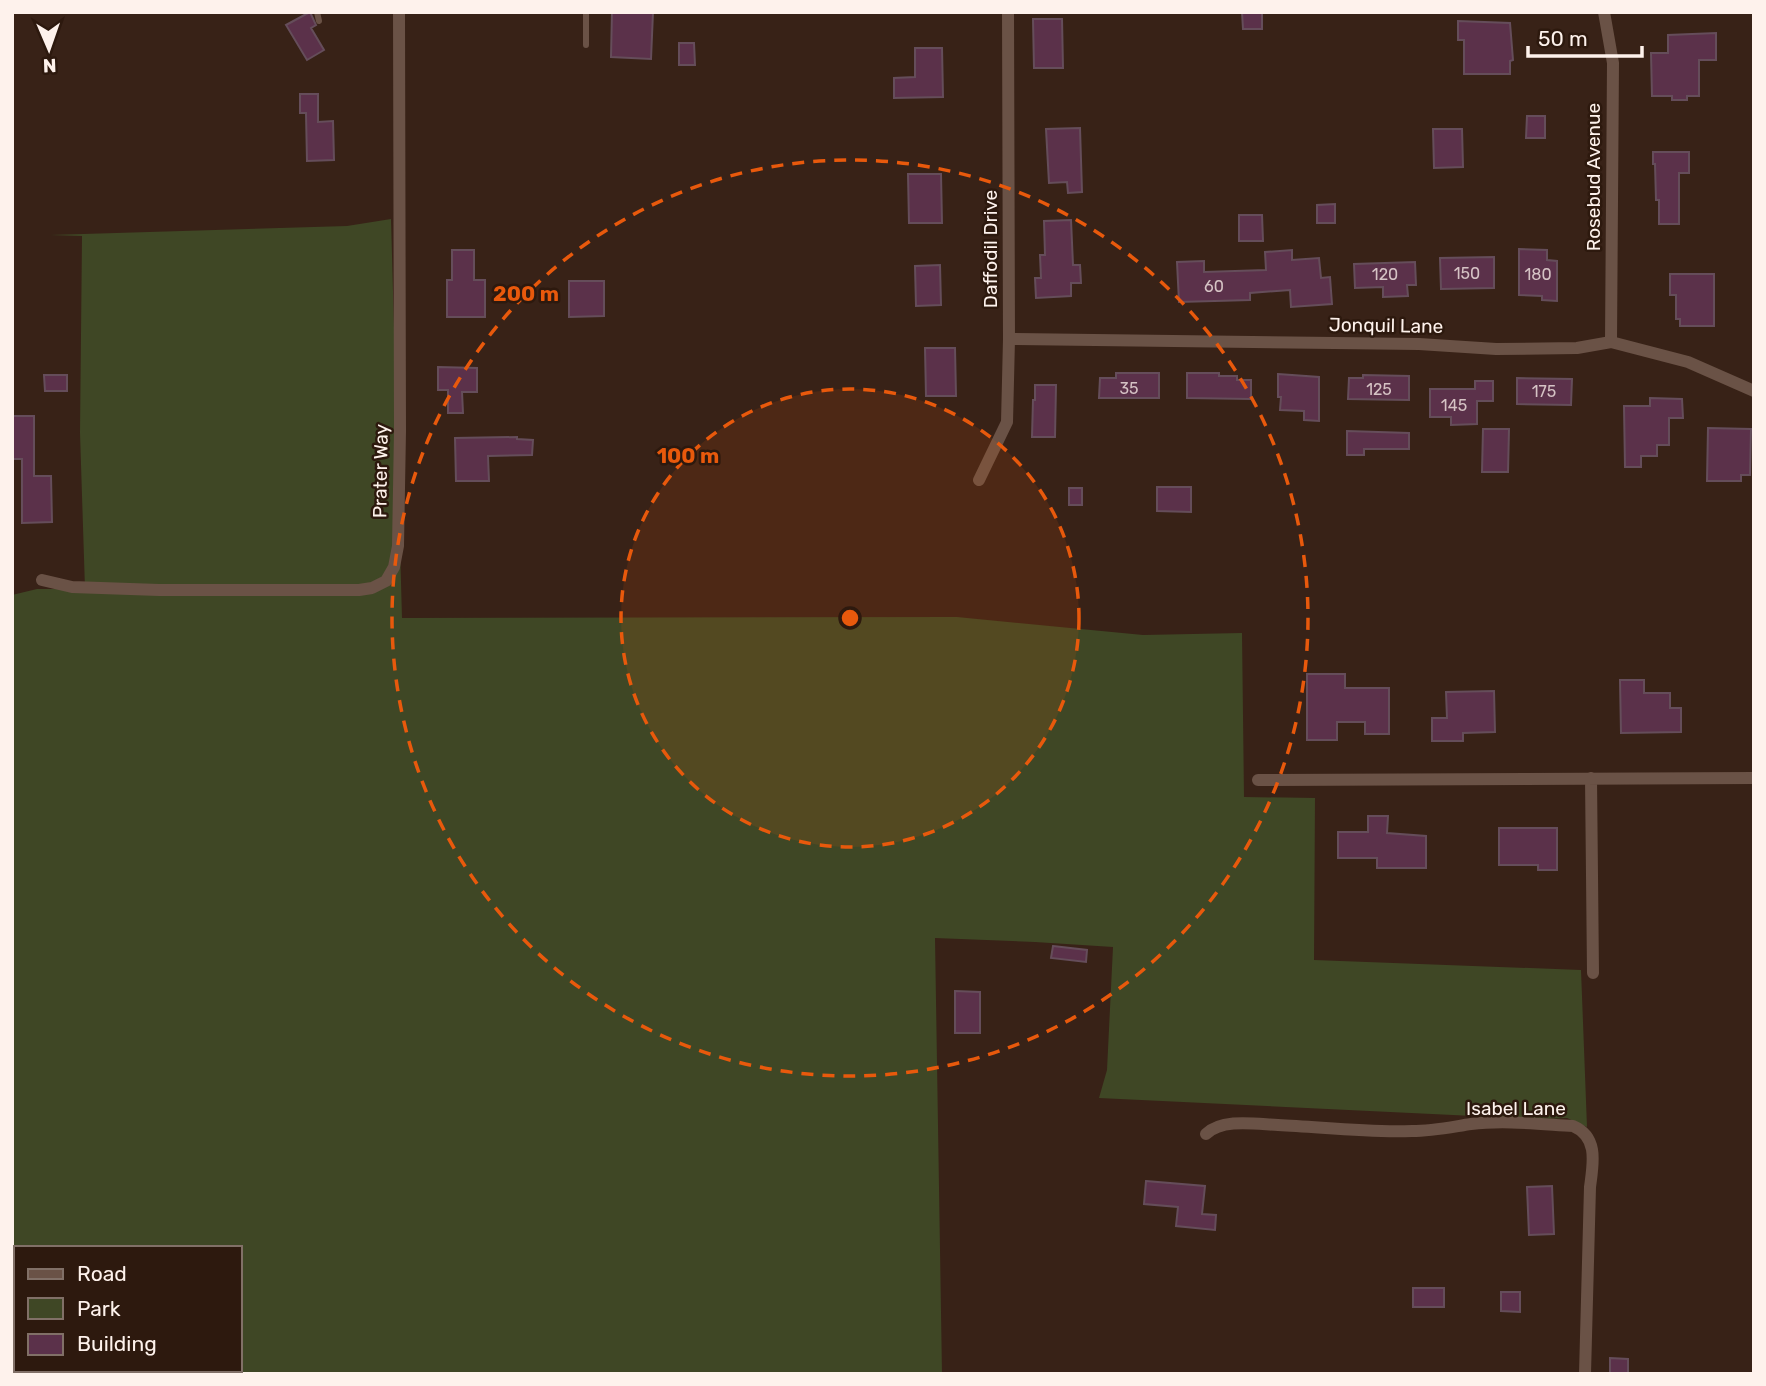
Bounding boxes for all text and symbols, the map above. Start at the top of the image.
north arrow [14,14,84,84]
scale bar [1528,14,1642,58]
text: 50 m [1538,26,1588,51]
text: N [42,54,57,77]
street label: Rosebud Avenue [1582,103,1605,251]
street label: Daffodil Drive [979,190,1002,308]
house number: 150 [1454,264,1480,283]
house number: 120 [1372,265,1398,284]
house number: 180 [1524,265,1552,284]
house number: 60 [1204,277,1224,296]
text: 200 m [493,281,559,306]
street label: Jonquil Lane [1329,313,1443,338]
house number: 35 [1119,379,1139,398]
house number: 125 [1366,380,1392,399]
house number: 175 [1532,382,1556,401]
house number: 145 [1441,396,1467,415]
street label: Prater Way [368,424,393,518]
text: 100 m [657,443,719,468]
centre of rings [838,606,862,630]
street label: Isabel Lane [1466,1097,1566,1120]
legend [14,1246,242,1372]
text: Road [77,1261,127,1286]
text: Park [77,1296,121,1321]
text: Building [77,1331,157,1356]

